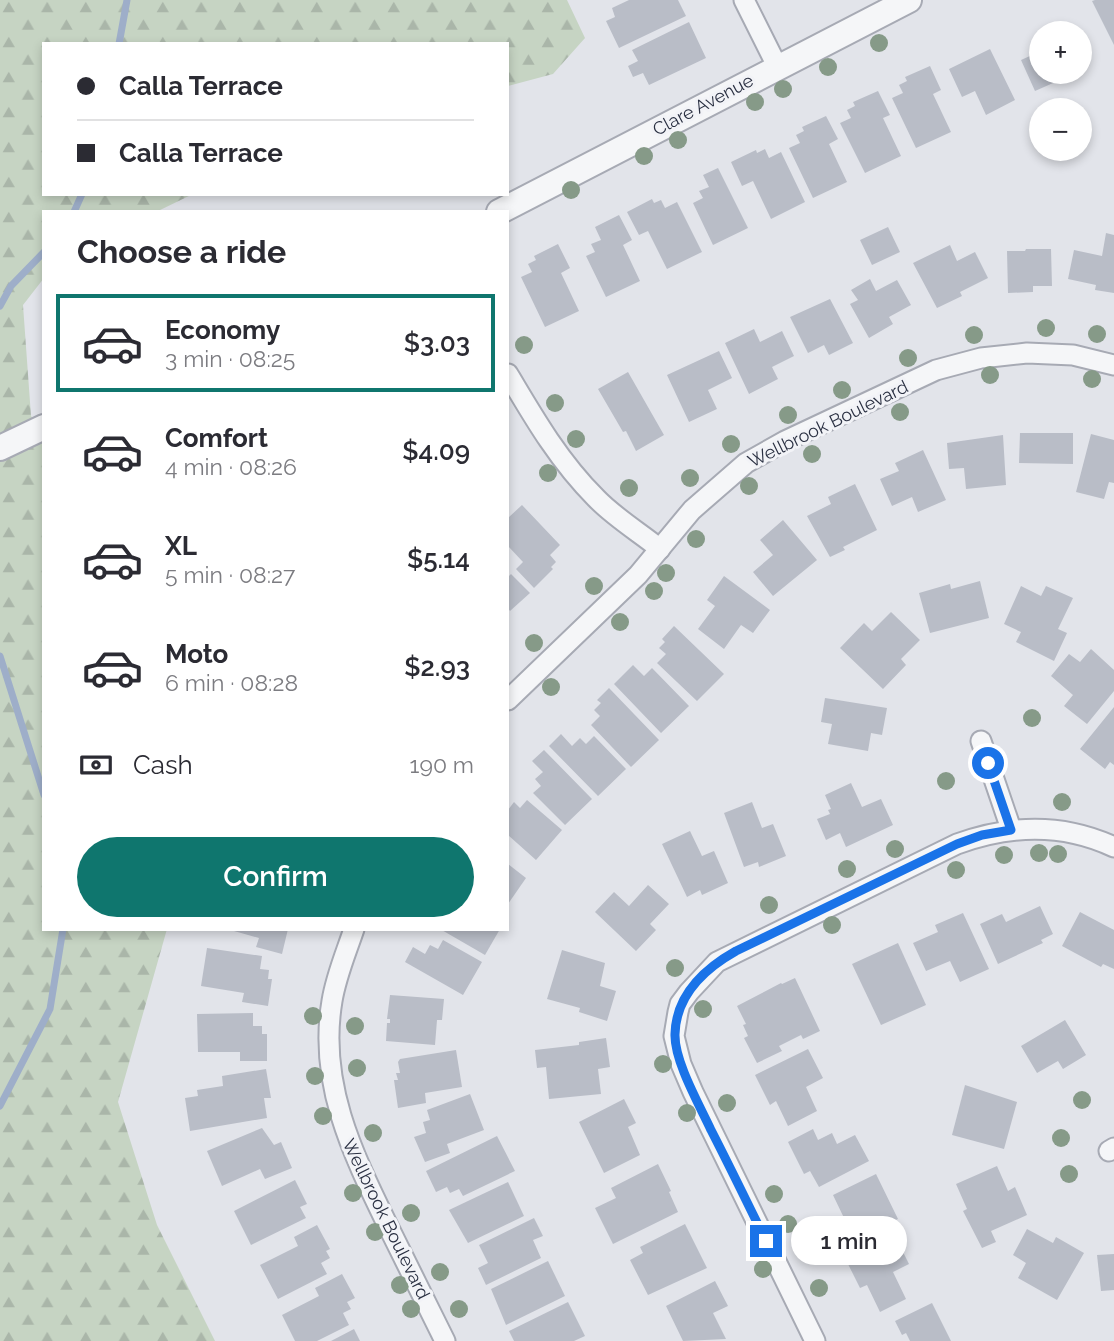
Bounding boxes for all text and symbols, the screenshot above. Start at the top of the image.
map controls [1029,21,1092,161]
button: + [1029,21,1092,84]
street label: Clare Avenue [649,69,757,140]
text: Calla Terrace [119,71,283,101]
button: − [1029,98,1092,161]
text: Calla Terrace [119,138,283,168]
text: Choose a ride [77,233,286,270]
icon: car [81,312,144,375]
text: Economy [165,315,280,345]
text: $3.03 [404,328,470,358]
text: 3 min · 08:25 [165,345,295,372]
street label: Wellbrook Boulevard [744,376,911,471]
icon: car [81,420,144,483]
text: Comfort [165,423,268,453]
text: $4.09 [402,436,470,466]
text: 4 min · 08:26 [165,453,297,480]
icon: car [81,528,144,591]
text: XL [165,531,197,561]
text: $5.14 [407,544,470,574]
text: 5 min · 08:27 [165,561,295,588]
icon: car [81,636,144,699]
text: Moto [165,639,228,669]
text: $2.93 [404,652,470,682]
text: 6 min · 08:28 [165,669,298,696]
icon: cash [77,746,115,784]
route start [972,747,1004,779]
text: Cash [133,750,193,780]
text: 190 m [410,751,474,778]
button: Confirm [77,837,474,917]
street label: Wellbrook Boulevard [339,1135,434,1302]
callout: 1 min [790,1216,906,1266]
route end [750,1225,782,1257]
text: 1 min [820,1227,878,1254]

